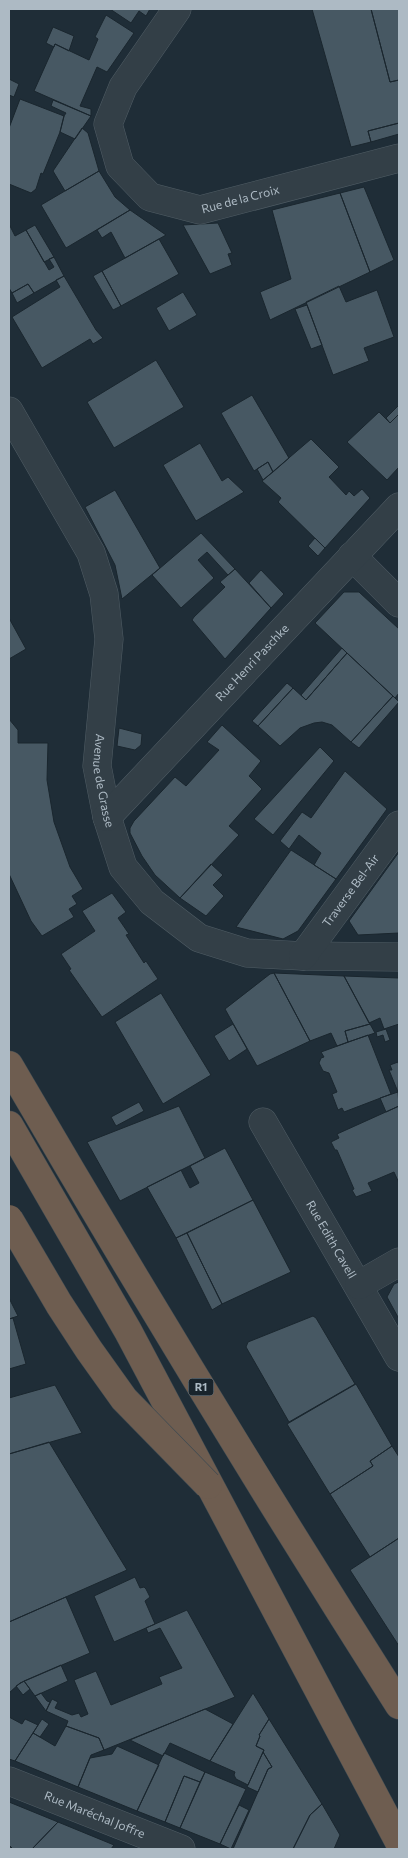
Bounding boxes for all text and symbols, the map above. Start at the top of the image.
street label: Rue de la Croix [200,181,281,215]
street label: Rue Henri Paschke [212,621,291,703]
street label: Avenue de Grasse [91,733,118,829]
street label: Traverse Bel-Air [319,851,381,929]
street label: Rue Edith Cavell [304,1198,360,1281]
road number: R1 [188,1378,214,1395]
street label: Rue Maréchal Joffre [43,1788,147,1840]

